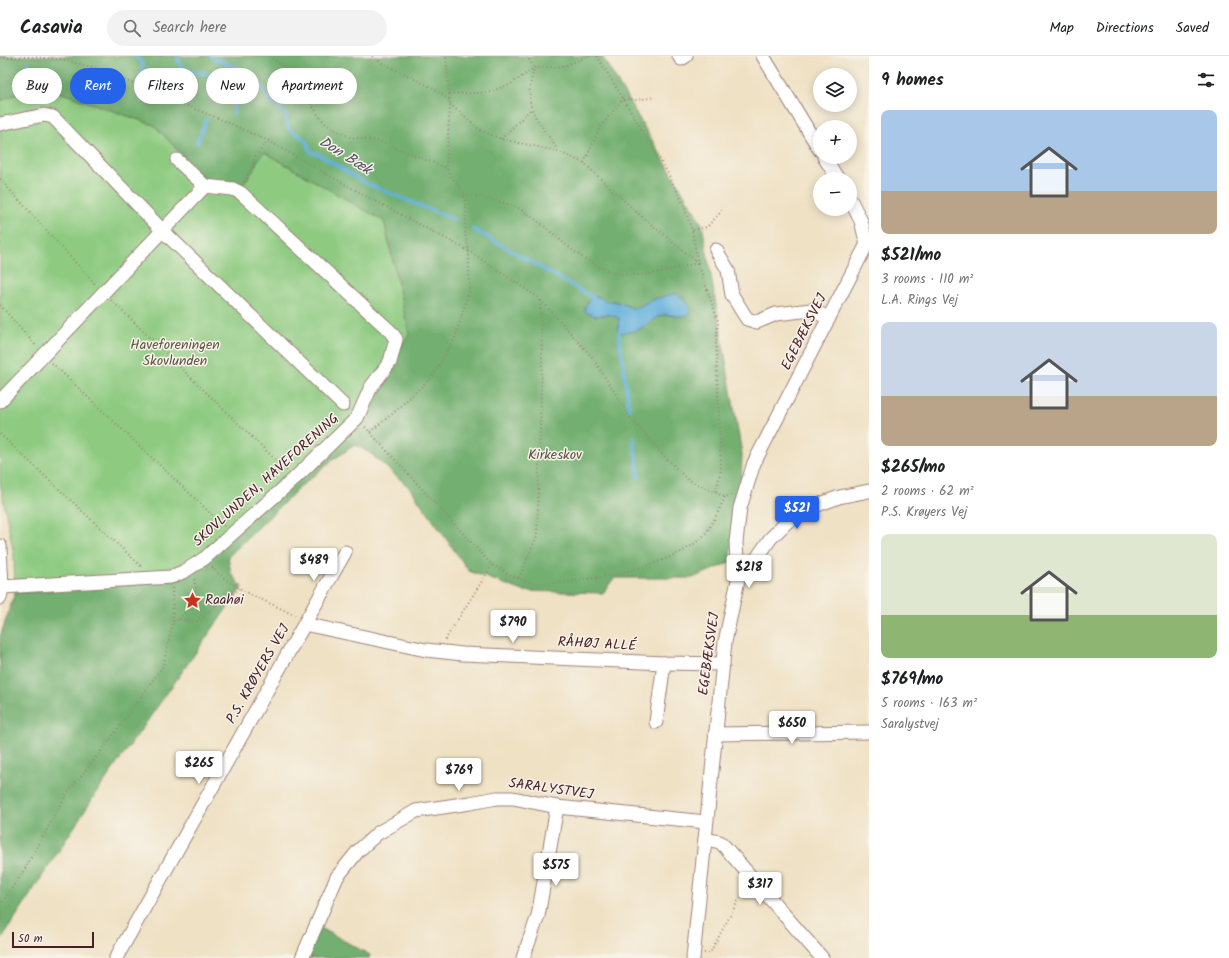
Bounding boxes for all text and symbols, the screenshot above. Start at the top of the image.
search box [107,10,387,46]
text: Casavia [20,13,83,43]
text: Search here [153,16,227,40]
icon: search [121,17,143,39]
text: Map [1049,17,1074,39]
text: Directions [1096,17,1154,39]
text: Saved [1176,17,1209,39]
text: 9 homes [881,67,944,94]
chip: Buy [12,68,62,104]
chip: Rent [70,68,126,104]
chip: Filters [134,68,198,104]
chip: New [206,68,259,104]
chip: Apartment [267,68,357,104]
map controls [813,68,857,216]
button: layers [813,68,857,112]
icon: filters [1195,69,1217,91]
button: + [813,120,857,164]
water label: Don Bæk [314,130,378,183]
icon: home [1013,136,1085,208]
button: − [813,172,857,216]
text: $521/mo [881,242,941,269]
text: 3 rooms · 110 m² [881,269,973,290]
street label: EGEBÆKSVEJ [775,289,833,374]
text: L.A. Rings Vej [881,290,958,311]
park label: Haveforeningen Skovlunden [130,334,220,372]
icon: home [1013,348,1085,420]
street label: SKOVLUNDEN, HAVEFORENING [188,408,344,552]
park label: Kirkeskov [528,444,582,466]
text: $265/mo [881,454,945,481]
text: 2 rooms · 62 m² [881,481,974,502]
pin: $521 [773,496,821,530]
text: $521 [784,498,810,519]
text: P.S. Krøyers Vej [881,502,967,523]
pin: $489 [290,548,338,582]
text: $489 [299,550,329,571]
pin: $218 [725,555,773,589]
text: $218 [736,557,762,578]
icon: home [1013,560,1085,632]
place label: Raahøi [205,589,244,611]
place icon: Raahøi [182,590,202,610]
pin: $790 [489,610,537,644]
street label: EGEBÆKSVEJ [692,611,726,697]
text: $790 [499,612,527,633]
street label: P.S. KRØYERS VEJ [220,620,296,728]
street label: RÅHØJ ALLÉ [557,631,638,657]
text: $769/mo [881,666,943,693]
text: 5 rooms · 163 m² [881,693,977,714]
pin: $650 [768,711,816,745]
text: $650 [778,713,806,734]
text: Saralystvej [881,714,939,735]
pin: $265 [175,751,223,785]
text: $265 [185,753,213,774]
pin: $769 [435,758,483,792]
text: $769 [445,760,473,781]
street label: SARALYSTVEJ [507,772,595,806]
pin: $575 [532,853,580,887]
text: $575 [543,855,570,876]
pin: $317 [736,872,784,906]
text: $317 [748,874,772,895]
scale bar [12,930,94,949]
text: 50 m [18,930,43,948]

